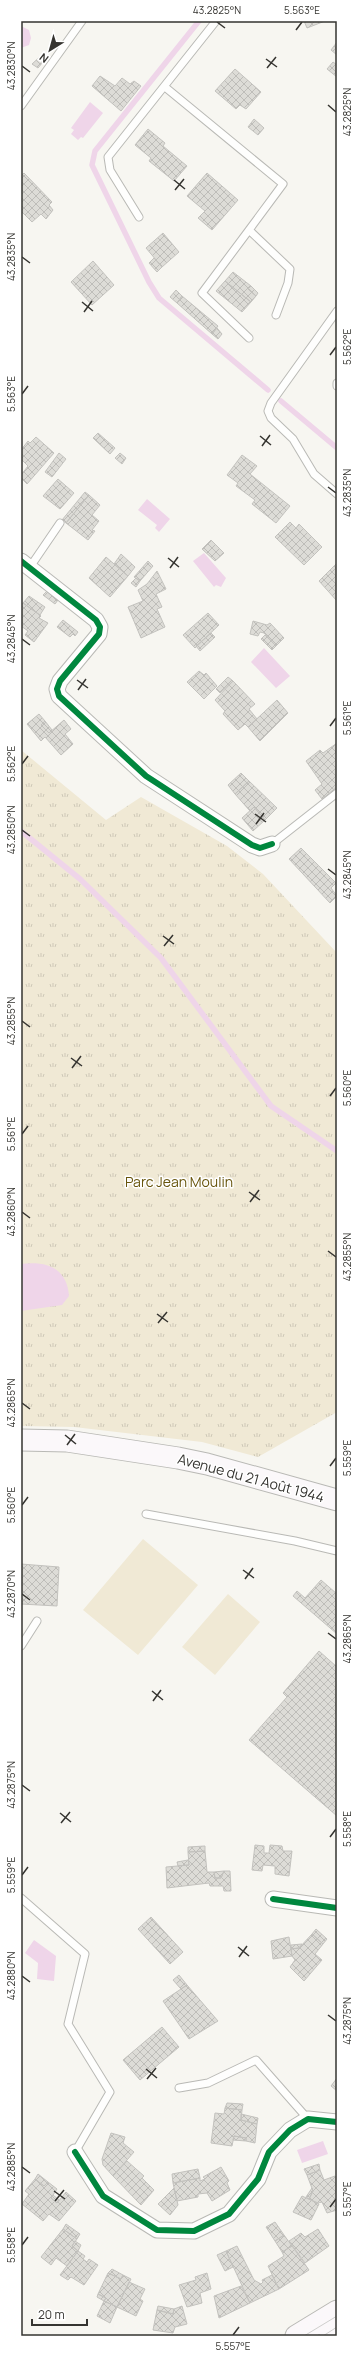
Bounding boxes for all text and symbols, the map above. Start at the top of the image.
text: 43.2825°N [193,3,241,17]
text: 5.563°E [284,3,320,17]
north arrow [30,30,70,70]
text: 43.2830°N [4,42,18,90]
text: N [36,50,51,67]
text: 43.2825°N [340,88,354,136]
text: 43.2835°N [4,233,18,281]
text: 5.562°E [340,329,354,365]
text: 5.563°E [4,376,18,412]
text: 43.2835°N [340,469,354,517]
text: 43.2845°N [4,615,18,663]
text: 5.561°E [340,701,354,735]
text: 5.562°E [4,746,18,782]
text: 43.2850°N [4,806,18,854]
text: 43.2845°N [340,851,354,899]
text: 43.2855°N [4,997,18,1045]
text: 5.560°E [340,1069,354,1106]
text: 5.561°E [4,1117,18,1151]
park label: Parc Jean Moulin [125,1172,233,1191]
text: 43.2860°N [4,1187,18,1237]
text: 43.2855°N [340,1233,354,1281]
text: 43.2865°N [4,1378,18,1427]
text: 5.559°E [340,1440,354,1476]
street label: Avenue du 21 Août 1944 [176,1449,327,1506]
text: 5.560°E [4,1486,18,1523]
text: 43.2870°N [4,1570,18,1618]
text: 43.2865°N [340,1614,354,1663]
text: 43.2875°N [4,1761,18,1809]
text: 5.558°E [340,1811,354,1847]
text: 5.559°E [4,1857,18,1893]
text: 43.2880°N [4,1951,18,2000]
text: 43.2875°N [340,1997,354,2045]
text: 43.2885°N [4,2143,18,2191]
text: 5.557°E [340,2181,354,2217]
text: 5.558°E [4,2227,18,2263]
scale bar [32,2301,87,2327]
text: 20 m [38,2306,65,2323]
text: 5.557°E [215,2339,251,2353]

